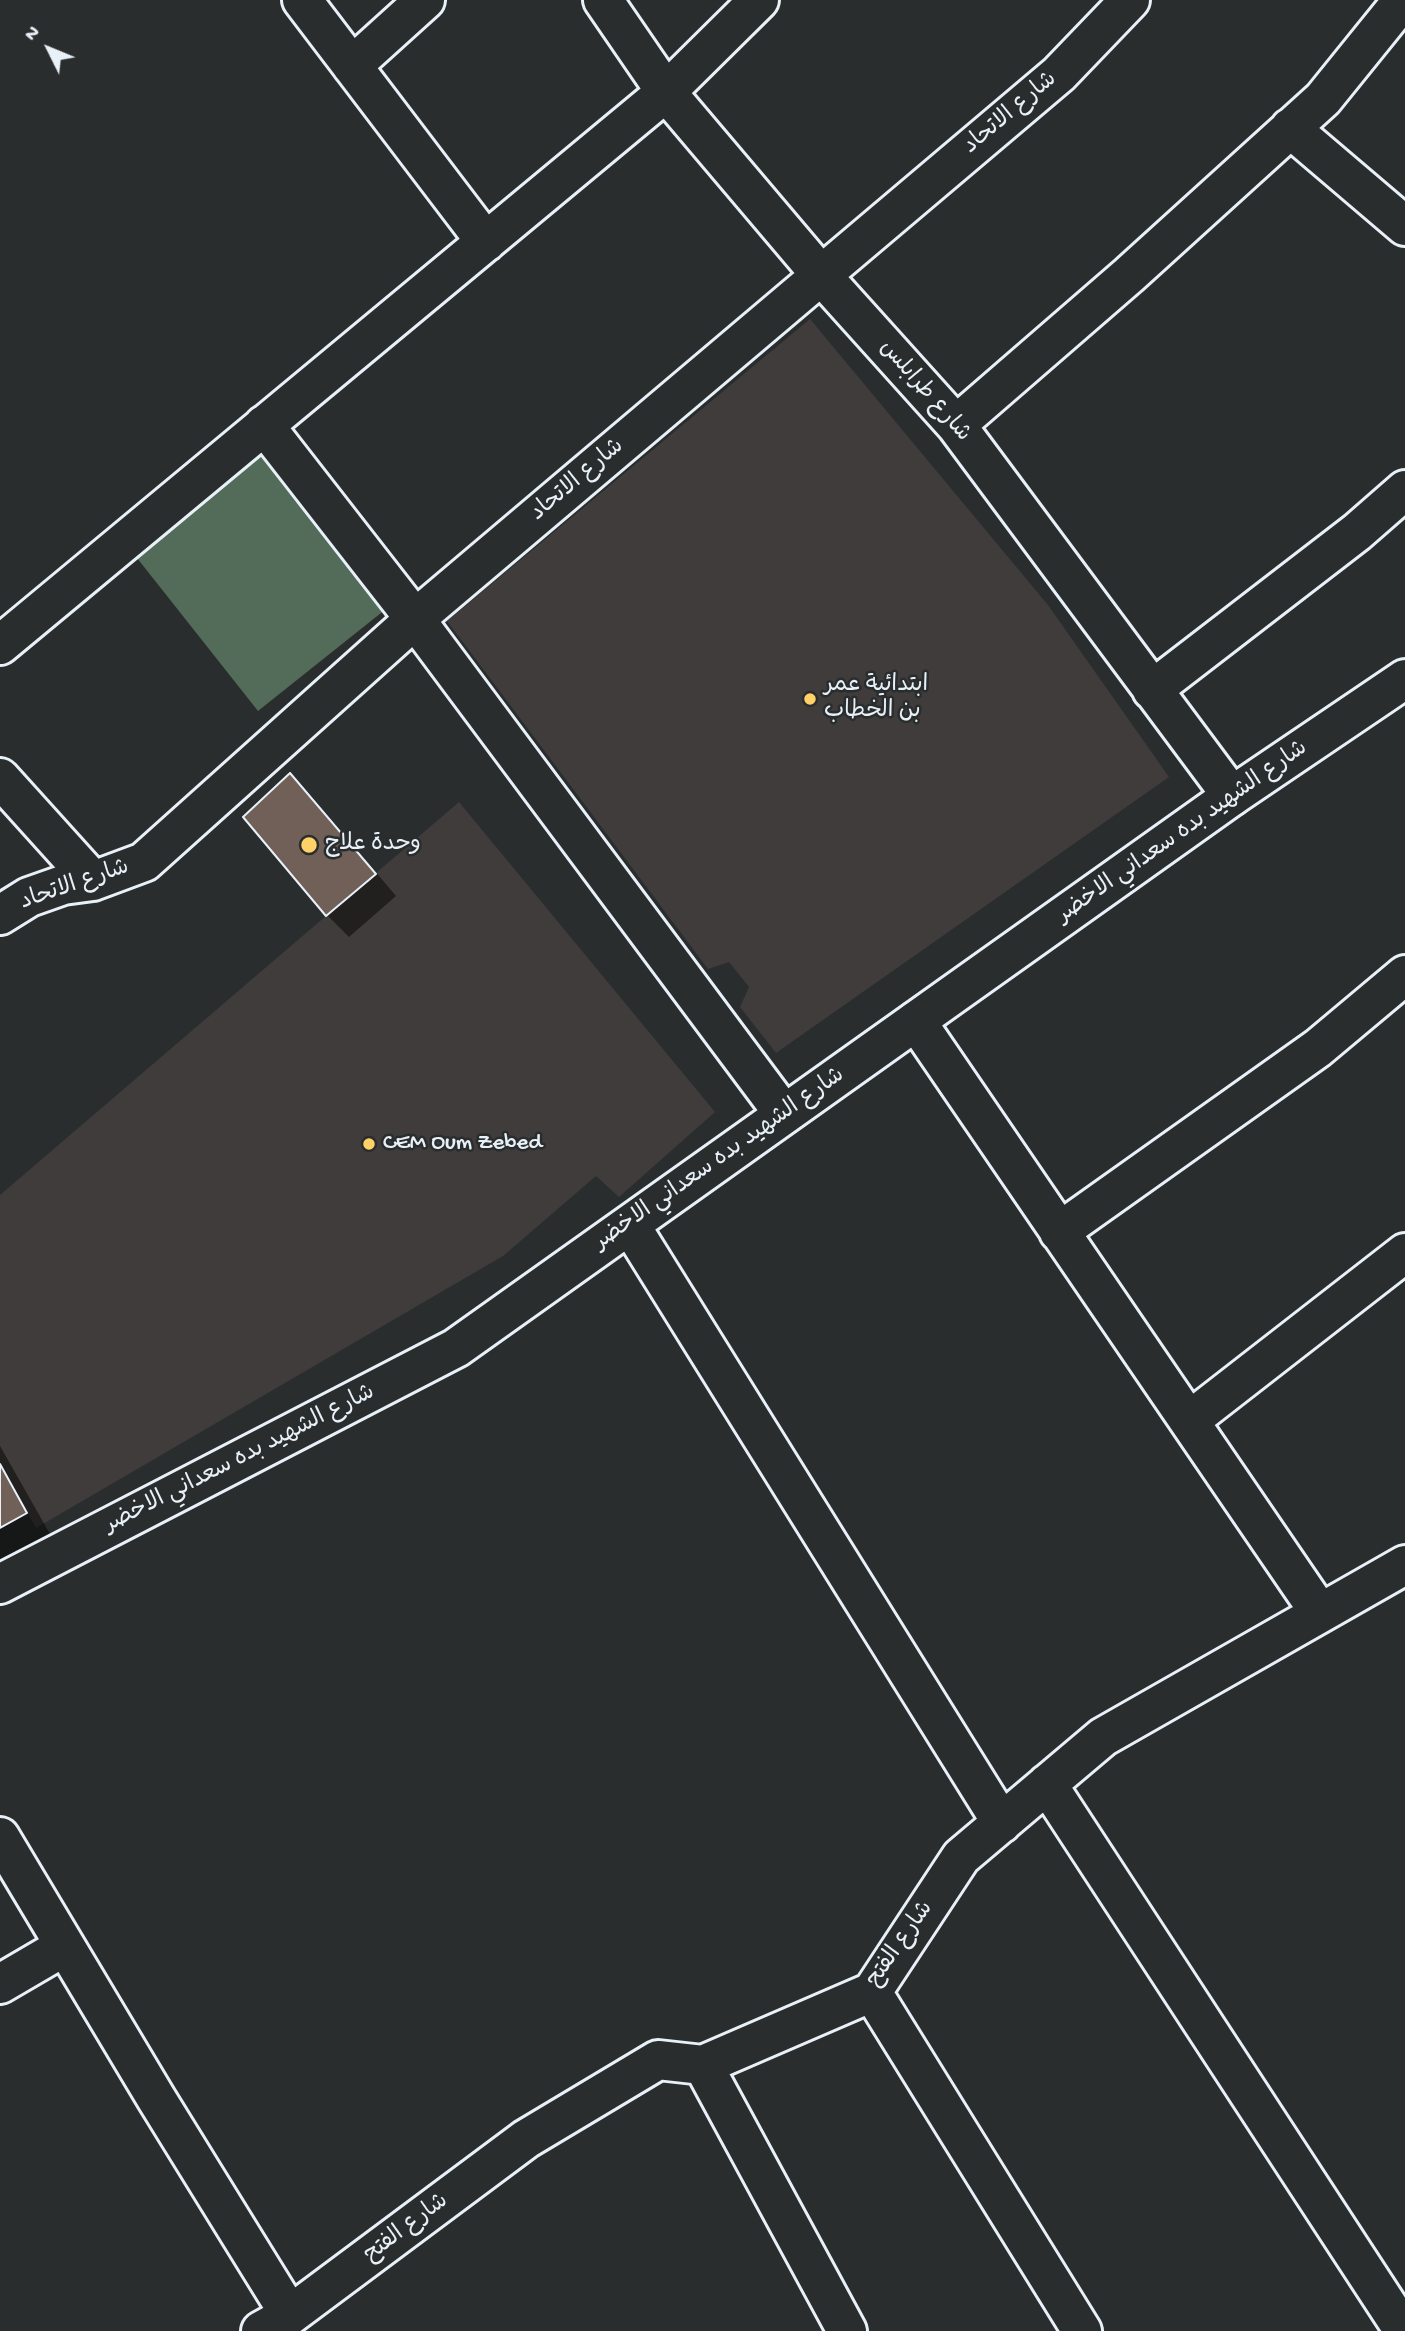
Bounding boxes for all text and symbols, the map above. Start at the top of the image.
north arrow [14,14,84,84]
text: N [21,22,46,47]
street label: شارع الاتحاد [959,67,1063,161]
street label: شارع طرابلس [872,335,976,449]
street label: شارع الاتحاد [526,434,630,528]
place label: ابتدائية عمر بن الخطاب [824,672,928,726]
marker: ابتدائية عمر بن الخطاب [802,691,818,707]
street label: شارع الشهيد بده سعداني الاخضر [1052,736,1314,930]
place label: وحدة علاج [325,831,421,859]
marker: وحدة علاج [299,835,319,855]
street label: شارع الاتحاد [17,854,133,918]
street label: شارع الشهيد بده سعداني الاخضر [589,1063,851,1257]
place label: CEM Oum Zebed [383,1130,542,1158]
marker: CEM Oum Zebed [361,1136,377,1152]
street label: شارع الشهيد بده سعداني الاخضر [100,1380,380,1540]
street label: شارع الفتح [861,1897,941,1993]
street label: شارع الفتح [359,2188,455,2270]

